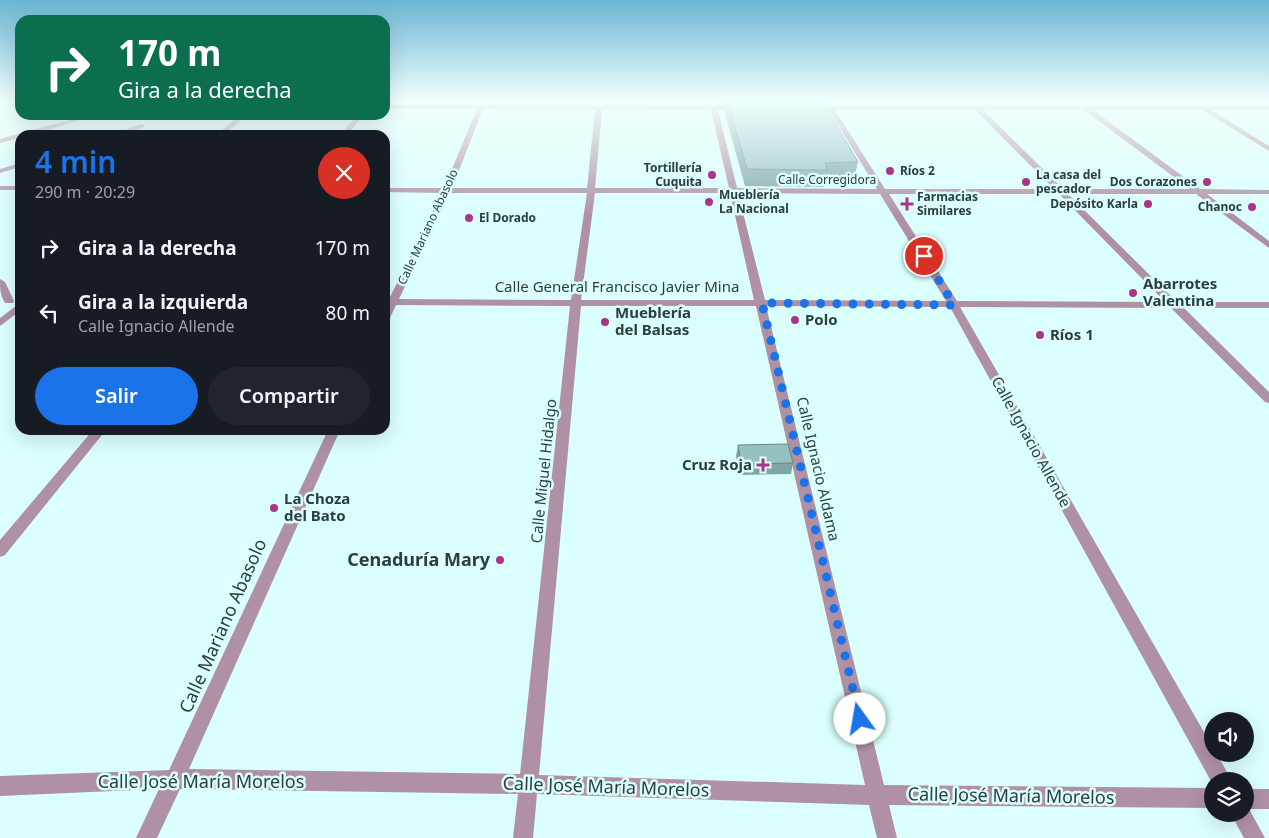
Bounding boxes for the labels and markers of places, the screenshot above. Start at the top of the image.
place label: Tortillería Cuquita [644,159,702,190]
place label: Ríos 2 [900,162,935,179]
marker: Ríos 2 [884,165,896,177]
place label: La casa del pescador [1036,166,1101,197]
marker: Tortillería Cuquita [706,169,718,181]
place label: Dos Corazones [1110,173,1197,190]
marker: La casa del pescador [1020,176,1032,188]
marker: Dos Corazones [1201,176,1213,188]
place label: Mueblería La Nacional [719,186,789,217]
place label: Farmacias Similares [917,188,978,219]
place label: Depósito Karla [1050,195,1138,212]
marker: Mueblería La Nacional [703,196,715,208]
marker: Farmacias Similares [901,198,913,210]
marker: Depósito Karla [1142,198,1154,210]
place label: Chanoc [1198,198,1242,215]
marker: Chanoc [1246,201,1258,213]
place label: El Dorado [479,209,536,226]
marker: El Dorado [463,212,475,224]
pin [903,235,945,277]
place label: Abarrotes Valentina [1143,273,1217,310]
marker: Abarrotes Valentina [1127,287,1139,299]
place label: Mueblería del Balsas [615,302,691,339]
place label: Polo [805,309,838,329]
marker: Polo [789,314,801,326]
marker: Mueblería del Balsas [599,316,611,328]
place label: Ríos 1 [1050,324,1094,344]
marker: Ríos 1 [1034,329,1046,341]
place label: Cruz Roja [682,454,752,474]
marker: Cruz Roja [756,458,770,472]
place label: La Choza del Bato [284,488,350,525]
marker: La Choza del Bato [268,502,280,514]
place label: Cenaduría Mary [347,547,491,571]
marker: Cenaduría Mary [494,554,506,566]

